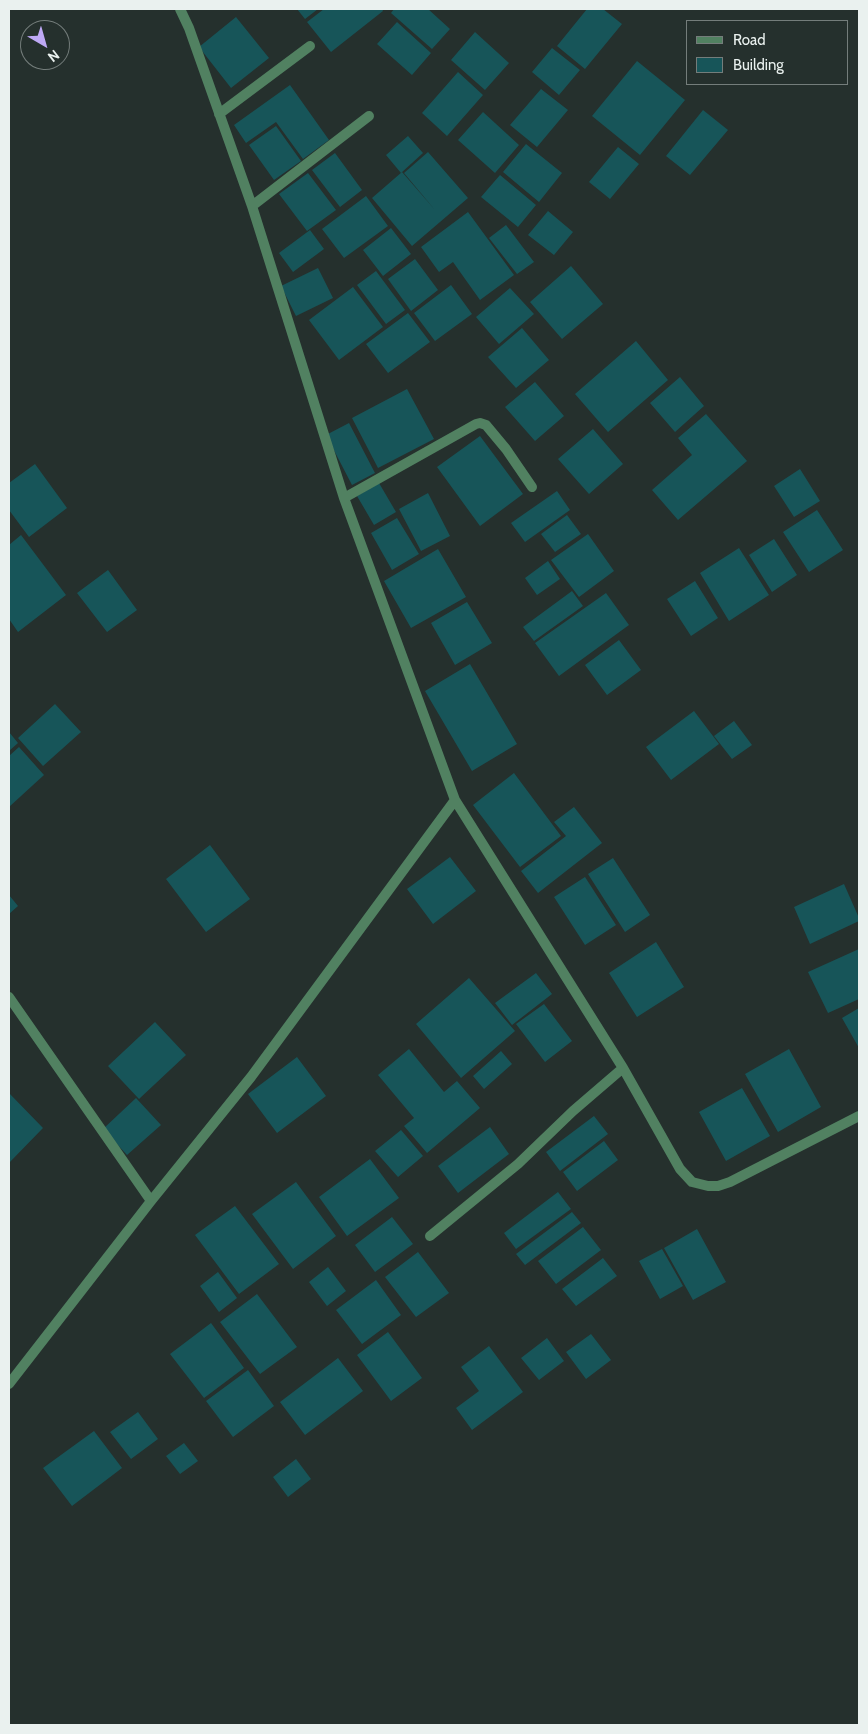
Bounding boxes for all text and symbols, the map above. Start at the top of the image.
north arrow [20,20,70,70]
legend [686,20,848,85]
text: Road [733,31,766,49]
text: N [44,46,63,66]
text: Building [733,56,784,74]

